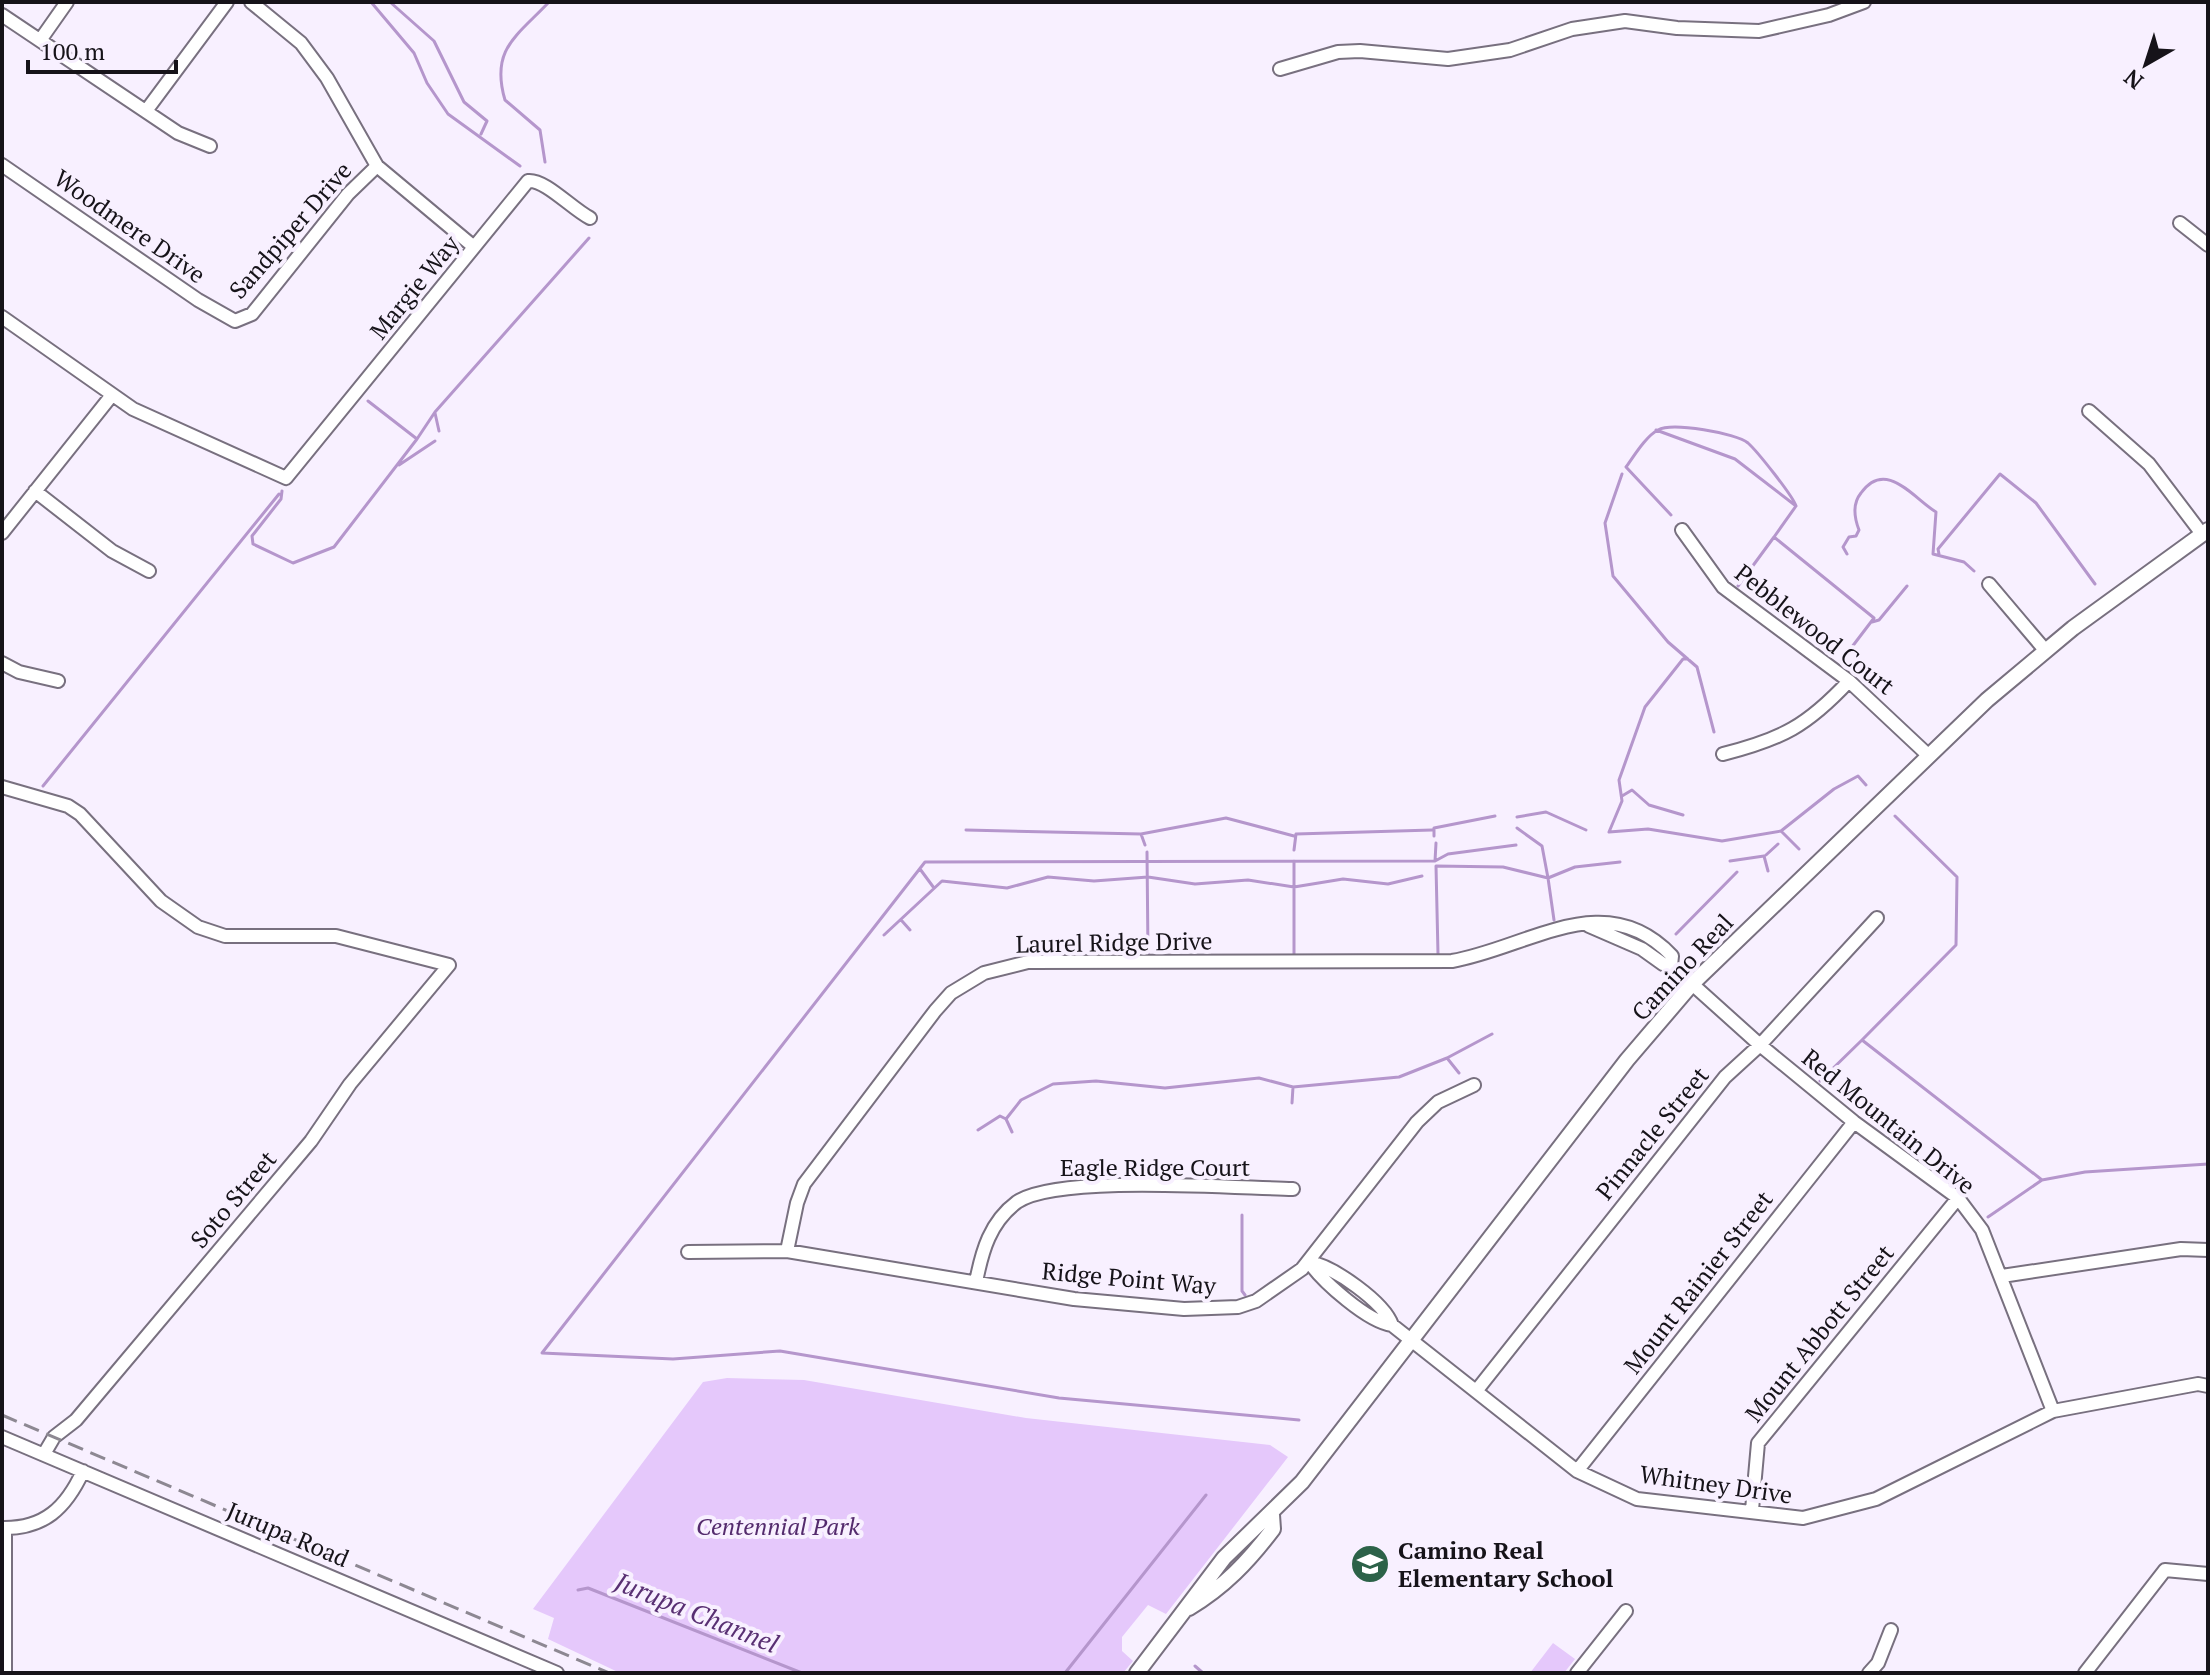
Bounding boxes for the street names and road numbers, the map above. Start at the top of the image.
street label: Sandpiper Drive [222,155,358,305]
street label: Woodmere Drive [48,162,212,290]
street label: Margie Way [362,228,466,346]
street label: Pebblewood Court [1729,557,1901,701]
street label: Camino Real [1624,907,1740,1027]
street label: Laurel Ridge Drive [1015,924,1213,960]
street label: Red Mountain Drive [1796,1041,1982,1201]
street label: Pinnacle Street [1588,1060,1716,1206]
street label: Soto Street [183,1143,283,1254]
street label: Eagle Ridge Court [1060,1151,1250,1183]
street label: Mount Rainier Street [1616,1184,1780,1380]
street label: Mount Abbott Street [1737,1238,1901,1428]
street label: Ridge Point Way [1041,1254,1218,1302]
street label: Whitney Drive [1638,1457,1794,1511]
street label: Jurupa Road [222,1494,354,1574]

